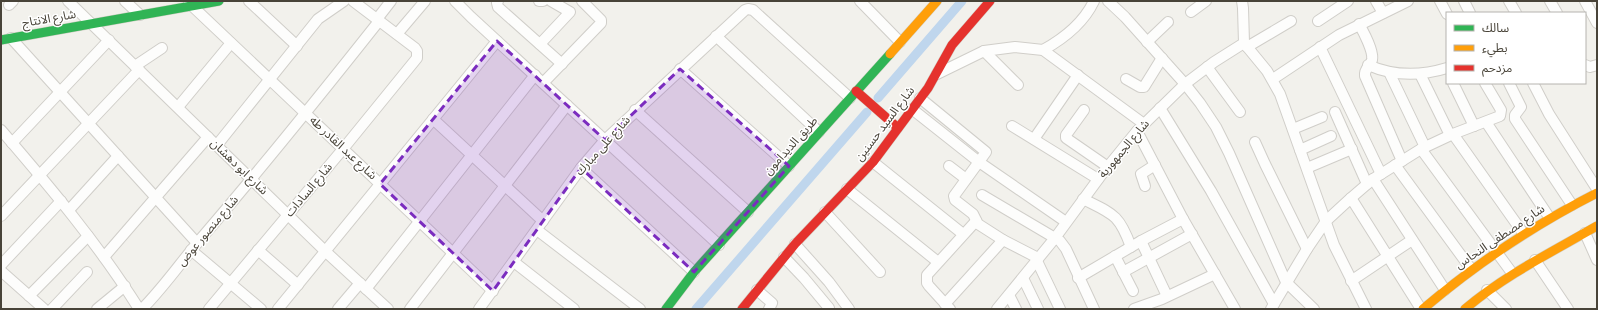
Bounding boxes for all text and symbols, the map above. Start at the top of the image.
street label: شارع الانتاج [21,6,77,32]
legend [1446,12,1586,84]
text: سالك [1482,20,1509,37]
text: بطيء [1482,40,1508,58]
text: مزدحم [1482,60,1512,77]
street label: شارع السيد حسنين [851,83,919,165]
street label: شارع عبد القادر طه [306,112,380,184]
street label: شارع على مبارك [572,112,634,180]
street label: طريق الديدامون [760,113,822,179]
street label: شارع الجمهورية [1094,116,1154,182]
street label: شارع ابو دهشان [206,135,272,199]
street label: شارع السادات [281,159,337,221]
street label: شارع منصور عوض [173,192,243,270]
street label: شارع مصطفى النحاس [1452,201,1548,273]

